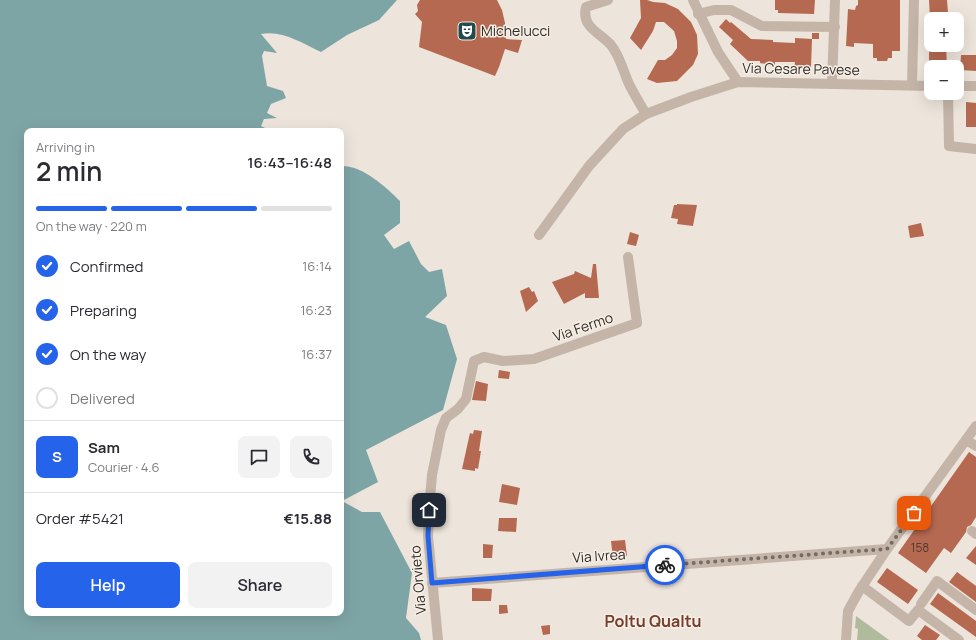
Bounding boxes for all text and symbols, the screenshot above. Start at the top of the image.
map controls [924,12,964,100]
button: + [924,12,964,52]
theatre icon: Michelucci [456,20,478,42]
place label: Michelucci [481,21,550,40]
street label: Via Cesare Pavese [742,58,860,79]
button: − [924,60,964,100]
text: Arriving in [36,138,95,156]
text: 16:43–16:48 [247,152,332,173]
text: 2 min [36,153,102,189]
text: On the way · 220 m [36,217,147,235]
icon: check [36,255,58,277]
text: Confirmed [70,256,143,277]
text: 16:14 [302,257,332,275]
icon: check [36,299,58,321]
text: Preparing [70,300,137,321]
text: 16:23 [300,301,332,319]
street label: Via Fermo [550,307,615,346]
icon: check [36,343,58,365]
text: On the way [70,344,146,365]
text: 16:37 [301,345,332,363]
text: Delivered [70,388,135,409]
button: chat [238,436,280,478]
button: phone [290,436,332,478]
text: Sam [88,437,120,458]
text: S [52,446,62,467]
text: Courier · 4.6 [88,458,160,476]
pin [412,493,446,527]
pin [897,496,931,530]
icon: home [418,499,440,521]
icon: bag [903,502,925,524]
text: Order #5421 [36,508,124,529]
text: €15.88 [283,508,332,529]
house number: 158 [911,539,929,556]
street label: Via Ivrea [572,544,626,567]
street label: Via Orvieto [405,545,430,615]
courier [645,545,685,585]
icon: bike [654,554,676,576]
button: Help [36,562,180,608]
button: Share [188,562,332,608]
district label: Poltu Qualtu [604,610,702,632]

